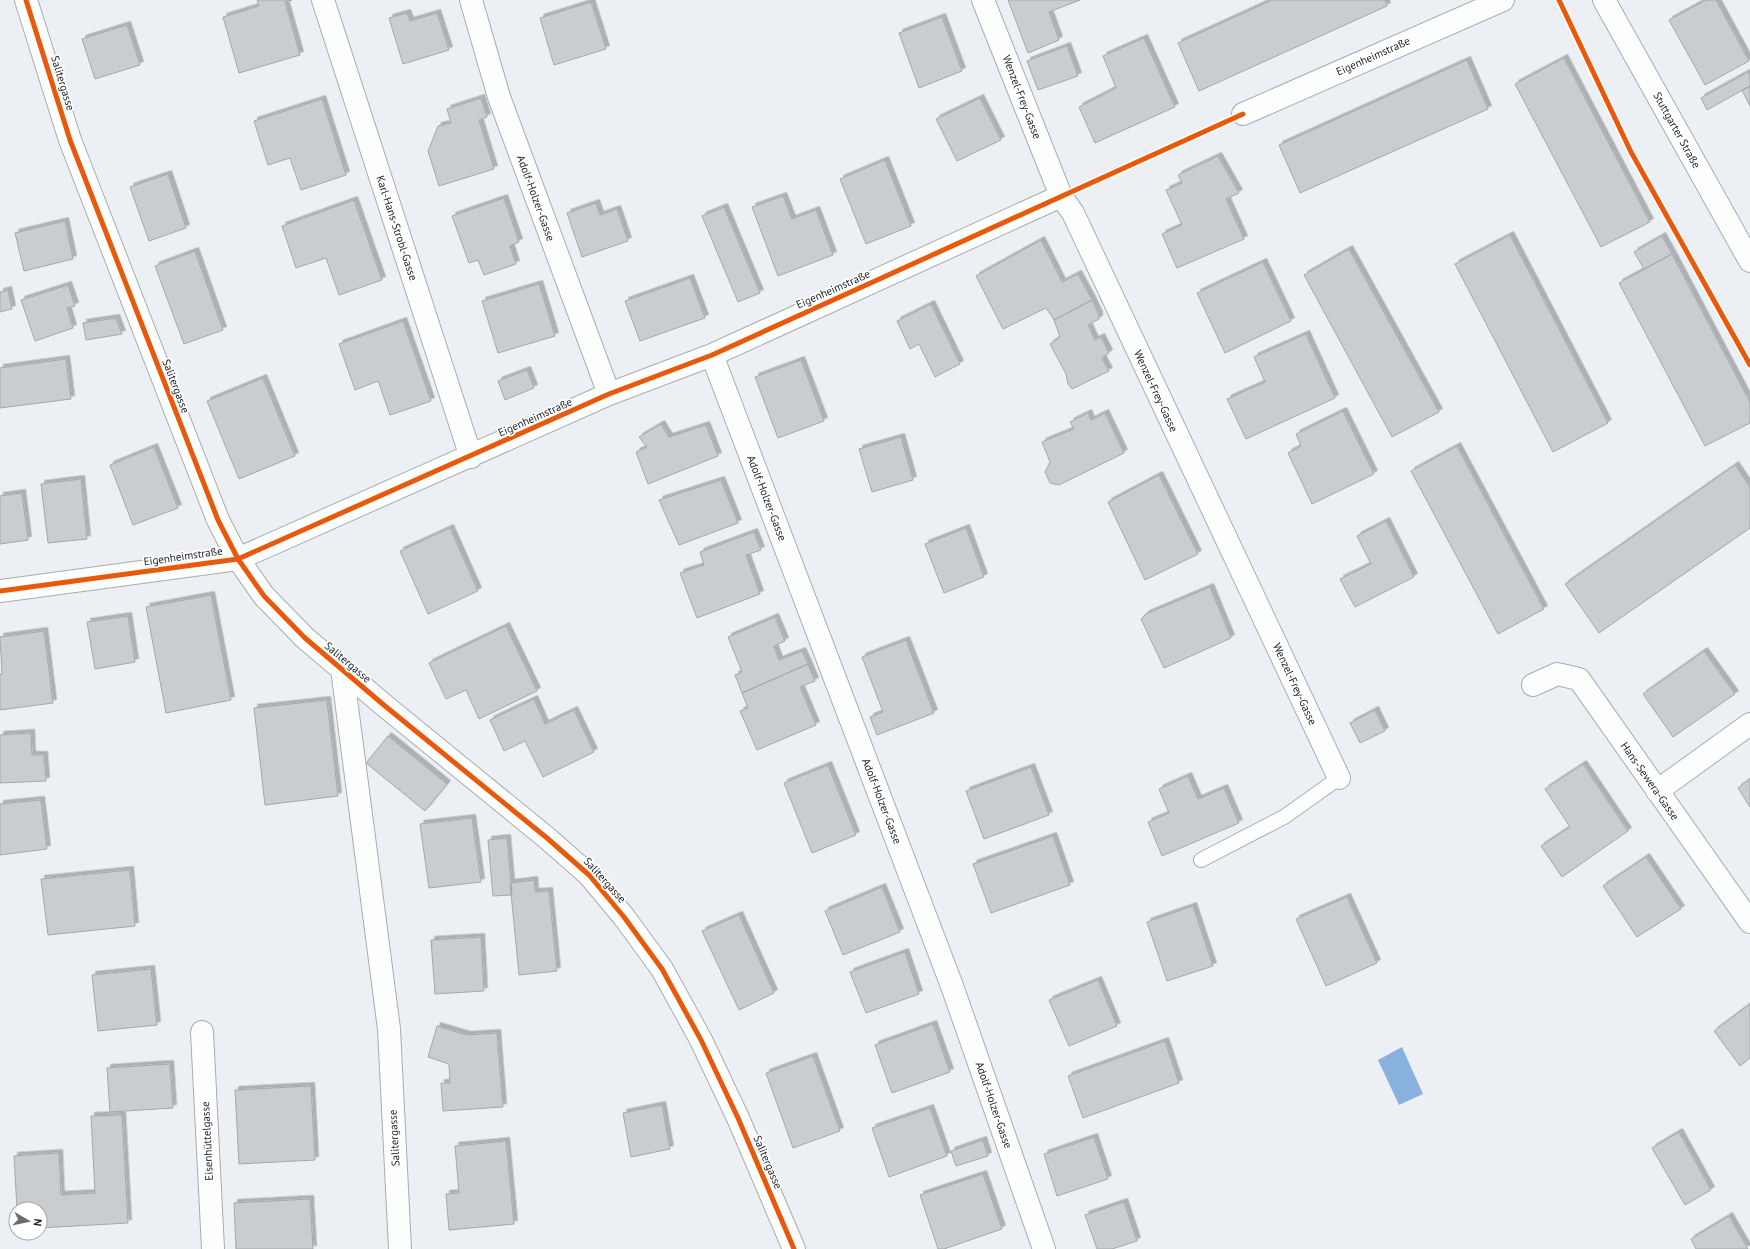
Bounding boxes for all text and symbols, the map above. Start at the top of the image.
street label: Eigenheimstraße [1334,33,1413,79]
street label: Wenzel-Frey-Gasse [1000,53,1045,141]
street label: Salitergasse [48,54,78,113]
street label: Stuttgarter Straße [1650,89,1704,171]
street label: Adolf-Holzer-Gasse [514,153,558,243]
street label: Karl-Hans-Strobl-Gasse [373,174,421,283]
street label: Eigenheimstraße [794,266,873,312]
street label: Wenzel-Frey-Gasse [1131,348,1181,434]
street label: Salitergasse [159,357,193,415]
street label: Eigenheimstraße [496,394,575,440]
street label: Adolf-Holzer-Gasse [744,453,790,543]
street label: Eigenheimstraße [143,543,224,568]
street label: Salitergasse [322,638,374,686]
street label: Wenzel-Frey-Gasse [1270,641,1320,727]
street label: Hans-Sewera-Gasse [1618,739,1682,823]
street label: Adolf-Holzer-Gasse [859,756,905,846]
street label: Salitergasse [581,854,629,906]
street label: Adolf-Holzer-Gasse [973,1060,1015,1150]
street label: Eisenhüttelgasse [198,1101,216,1181]
street label: Salitergasse [386,1109,402,1167]
street label: Salitergasse [750,1133,786,1191]
north arrow [8,1201,48,1241]
text: N [30,1218,45,1227]

